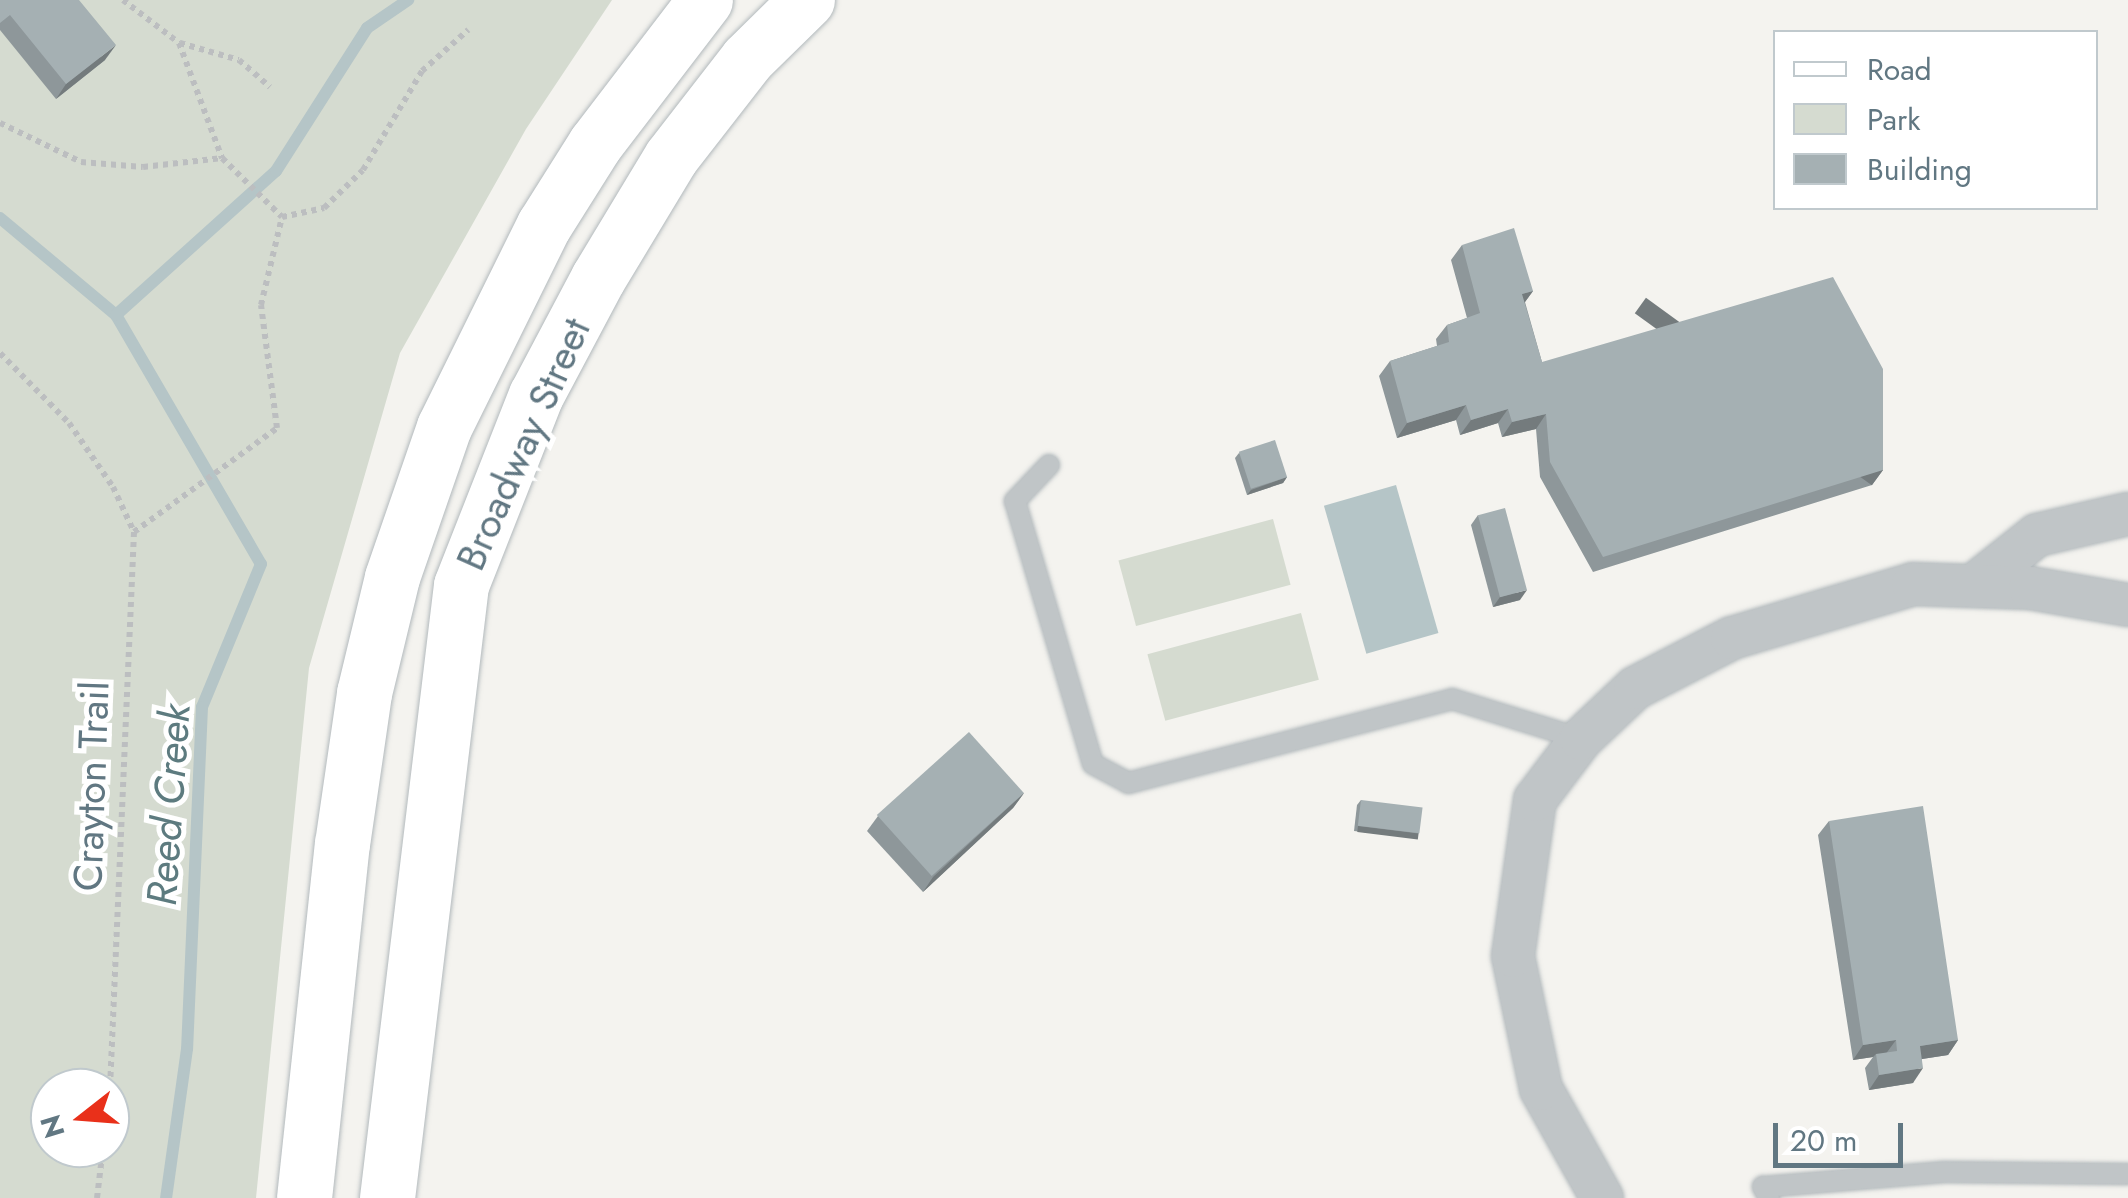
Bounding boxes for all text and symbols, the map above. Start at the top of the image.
legend [1773,30,2098,210]
text: Road [1867,48,1932,91]
text: Park [1867,98,1920,141]
text: Building [1867,148,1972,191]
street label: Broadway Street [446,311,600,577]
street label: Crayton Trail [63,680,119,892]
water label: Reed Creek [137,703,201,907]
north arrow [30,1068,130,1168]
scale bar [1778,1103,1908,1165]
text: N [30,1110,76,1143]
text: 20 m [1790,1119,1857,1162]

